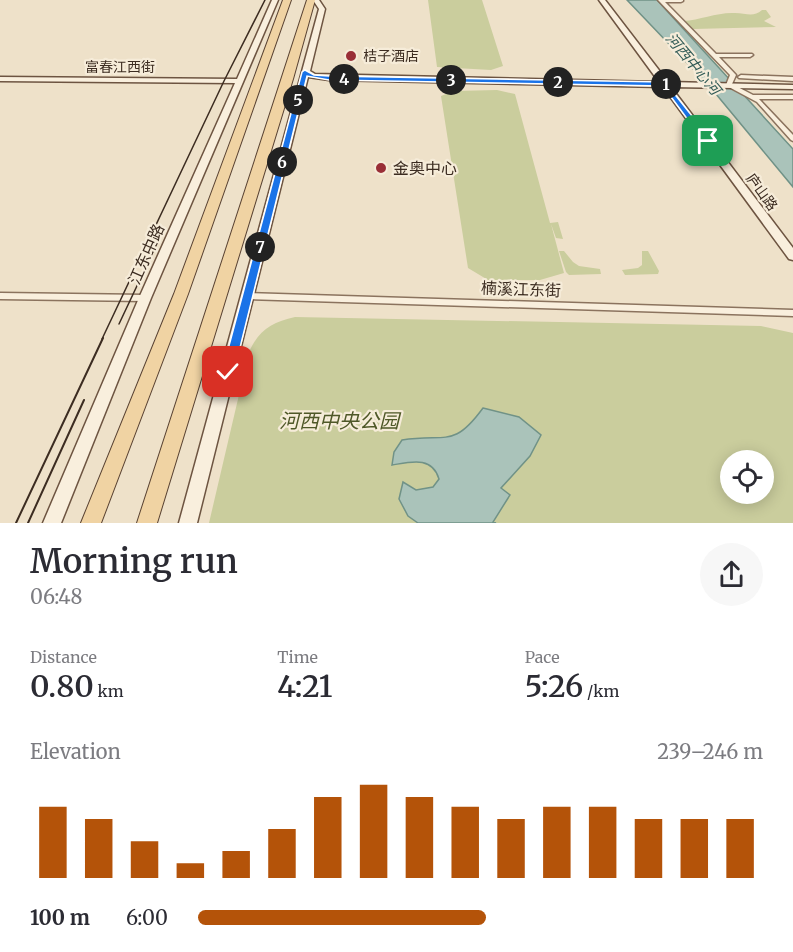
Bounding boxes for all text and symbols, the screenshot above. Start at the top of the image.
water label: 河西中心河 [662,29,727,101]
place label: 桔子酒店 [363,47,419,65]
marker: 桔子酒店 [344,49,358,63]
street label: 富春江西街 [85,58,155,76]
pin: 4 [329,64,359,94]
pin: 3 [436,65,466,95]
pin: 2 [543,67,573,97]
text: 4 [339,69,349,89]
pin: 1 [651,69,681,99]
text: 3 [446,70,456,90]
text: 2 [553,72,563,92]
text: 1 [662,74,670,94]
pin: 5 [283,85,313,115]
text: 5 [293,90,303,110]
pin [682,115,733,166]
icon: arrive [691,124,724,157]
pin: 6 [267,147,297,177]
text: 6 [277,152,287,172]
place label: 金奥中心 [393,158,457,178]
marker: 金奥中心 [374,161,388,175]
street label: 庐山路 [742,170,782,214]
street label: 江东中路 [124,221,168,287]
pin: 7 [245,232,275,262]
text: 7 [255,237,265,257]
street label: 楠溪江东街 [481,278,561,300]
pin [202,346,253,397]
icon: check [211,355,244,388]
park label: 河西中央公园 [279,408,402,433]
map controls [720,450,774,504]
button: locate [720,450,774,504]
text: Morning run [30,541,238,582]
button: share [700,543,763,606]
text: 06:48 [30,584,82,609]
text: Distance [30,647,97,667]
text: Time [277,647,318,667]
text: Pace [525,647,560,667]
text: 0.80 [30,667,94,705]
text: 4:21 [277,667,332,705]
text: 5:26 [525,667,583,705]
text: km [94,681,124,701]
text: /km [583,681,619,701]
text: Elevation [30,739,121,764]
text: 239–246 m [657,739,763,764]
text: 100 m [30,905,90,930]
text: 6:00 [126,905,168,930]

